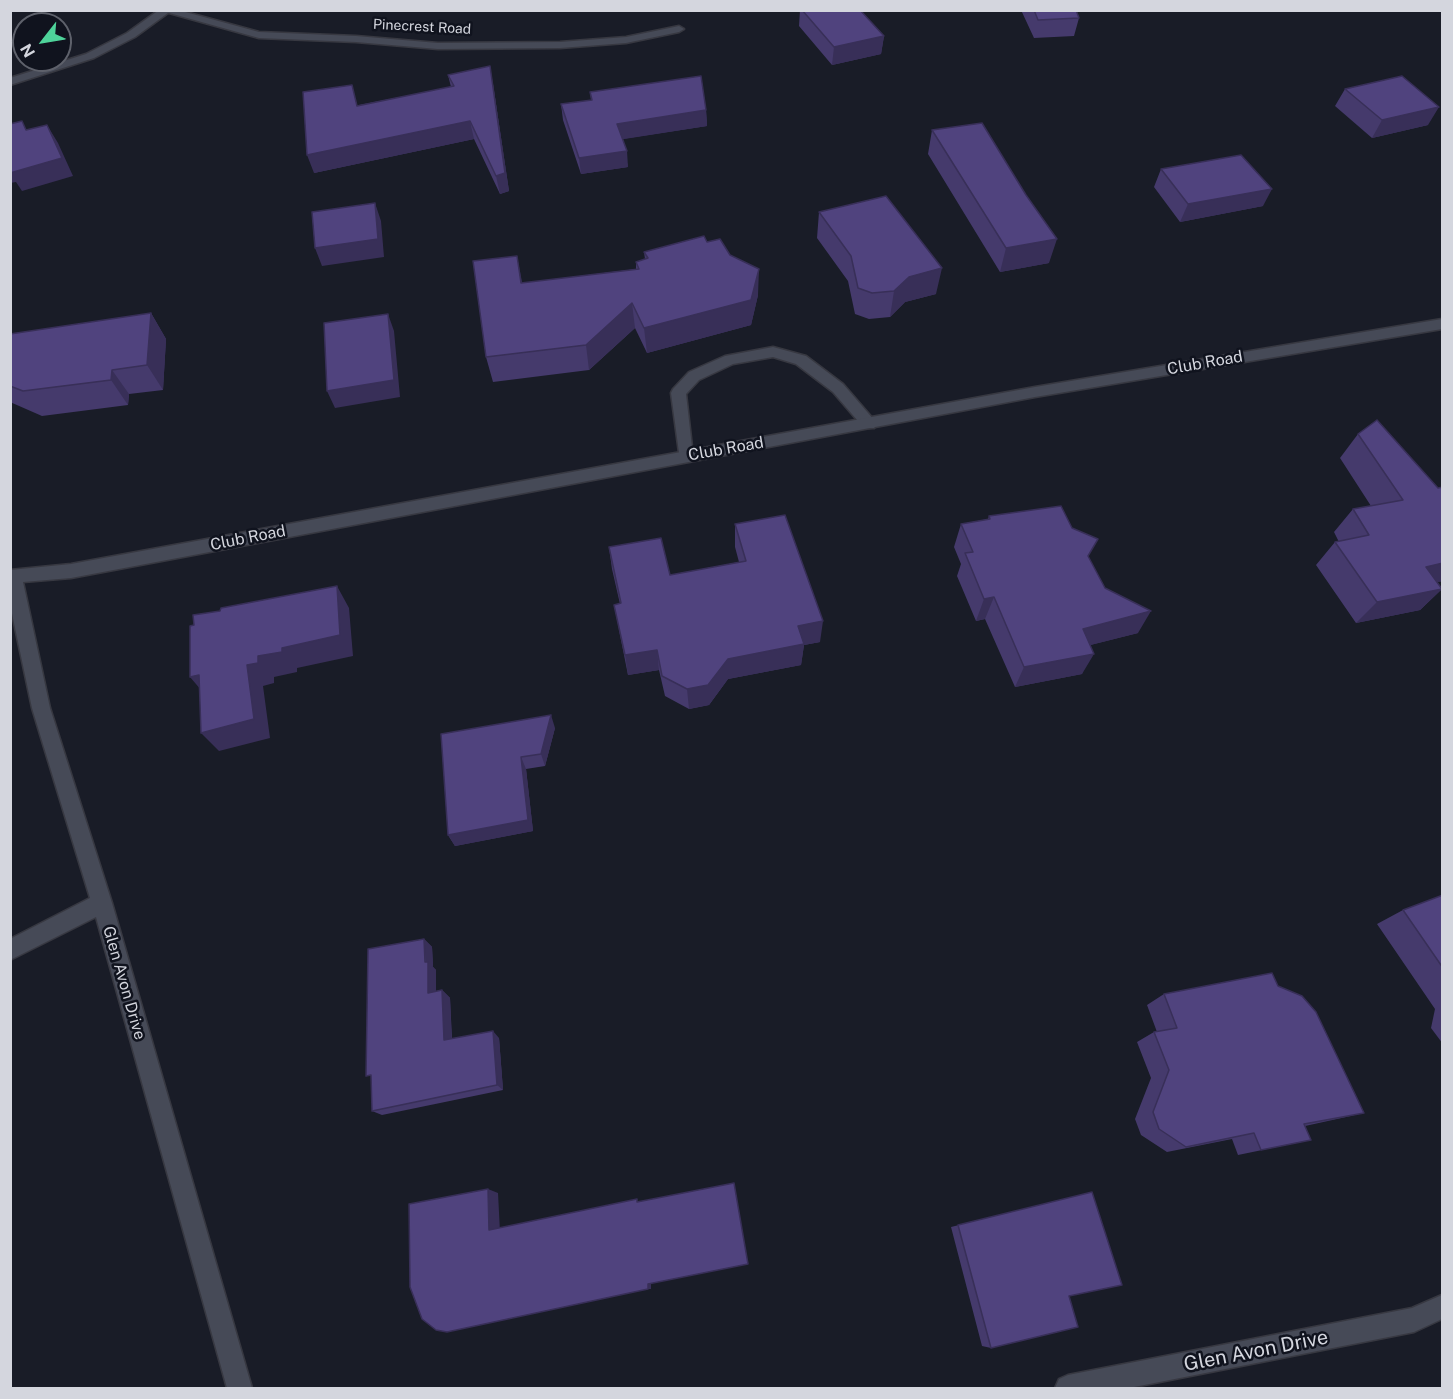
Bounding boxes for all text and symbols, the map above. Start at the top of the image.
north arrow [12,12,72,72]
street label: Pinecrest Road [373,16,471,38]
text: N [16,40,39,61]
street label: Club Road [1166,347,1244,379]
street label: Club Road [687,433,765,465]
street label: Club Road [209,521,287,555]
street label: Glen Avon Drive [99,924,149,1042]
street label: Glen Avon Drive [1182,1325,1330,1377]

